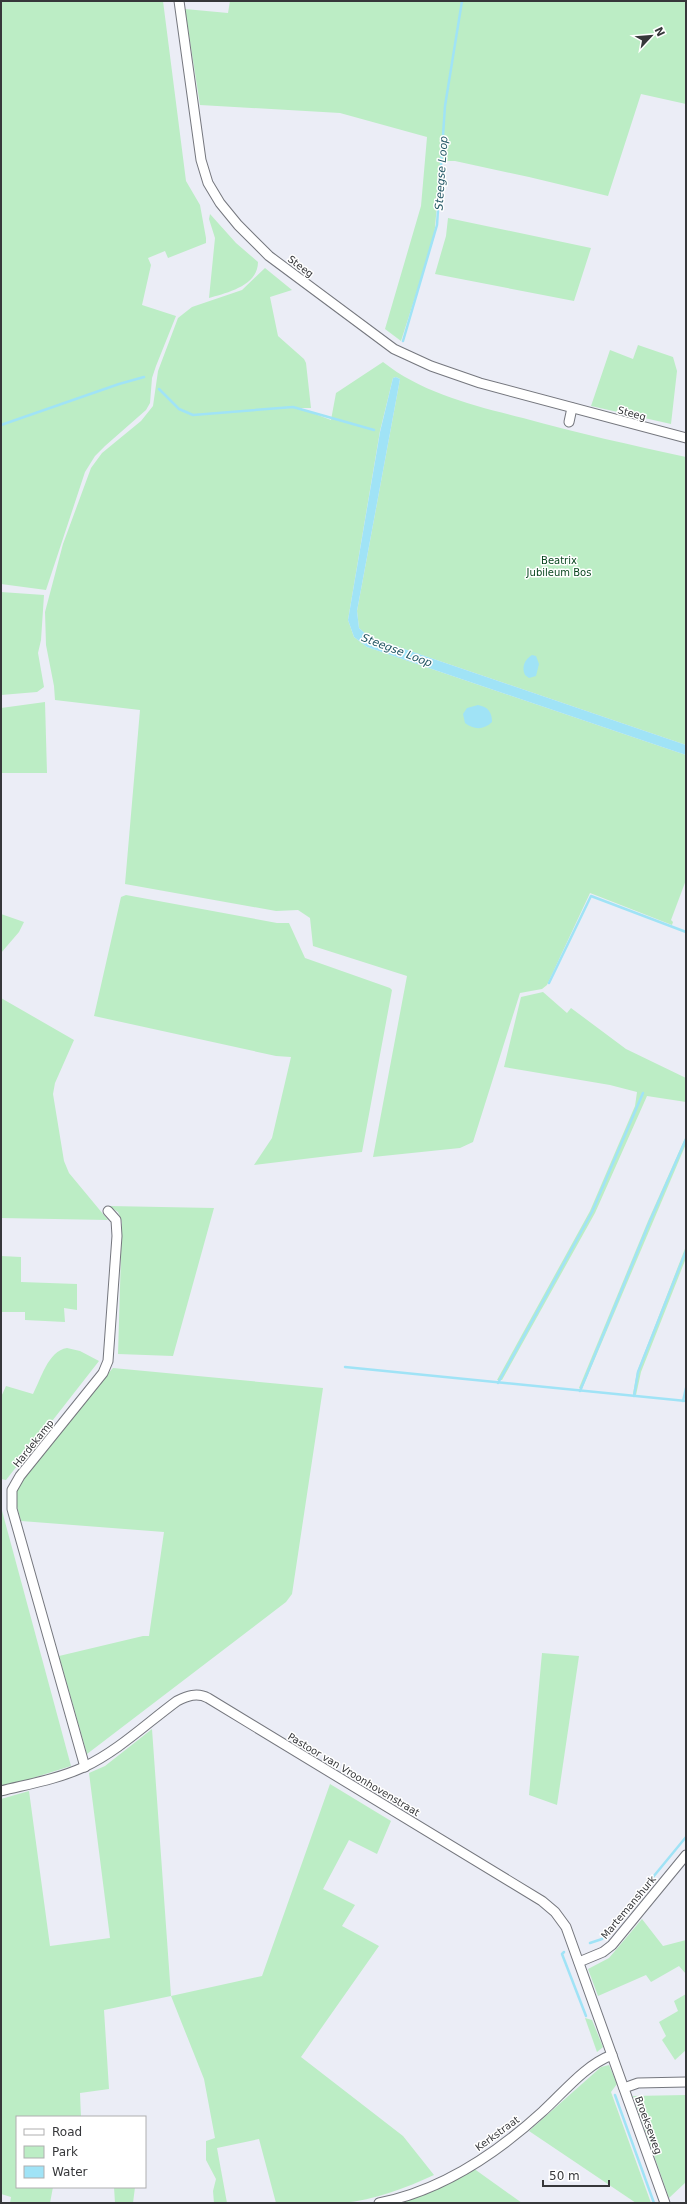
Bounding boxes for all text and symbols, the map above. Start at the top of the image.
north arrow [631,16,671,56]
text: N [652,25,667,39]
water label: Steegse Loop [432,135,451,211]
street label: Steeg [286,253,316,279]
street label: Steeg [616,404,647,423]
park label: Beatrix Jubileum Bos [526,555,591,578]
water label: Steegse Loop [360,631,434,670]
street label: Hardekamp [11,1417,56,1469]
street label: Pastoor van Vroonhovenstraat [286,1731,422,1818]
street label: Martemanshurk [599,1873,658,1941]
street label: Broekseweg [633,2095,664,2156]
street label: Kerkstraat [473,2114,521,2153]
legend [16,2116,146,2188]
text: Road [52,2125,82,2139]
text: Park [52,2145,78,2159]
scale bar [543,2162,609,2188]
text: Water [52,2165,88,2179]
text: 50 m [549,2169,580,2183]

